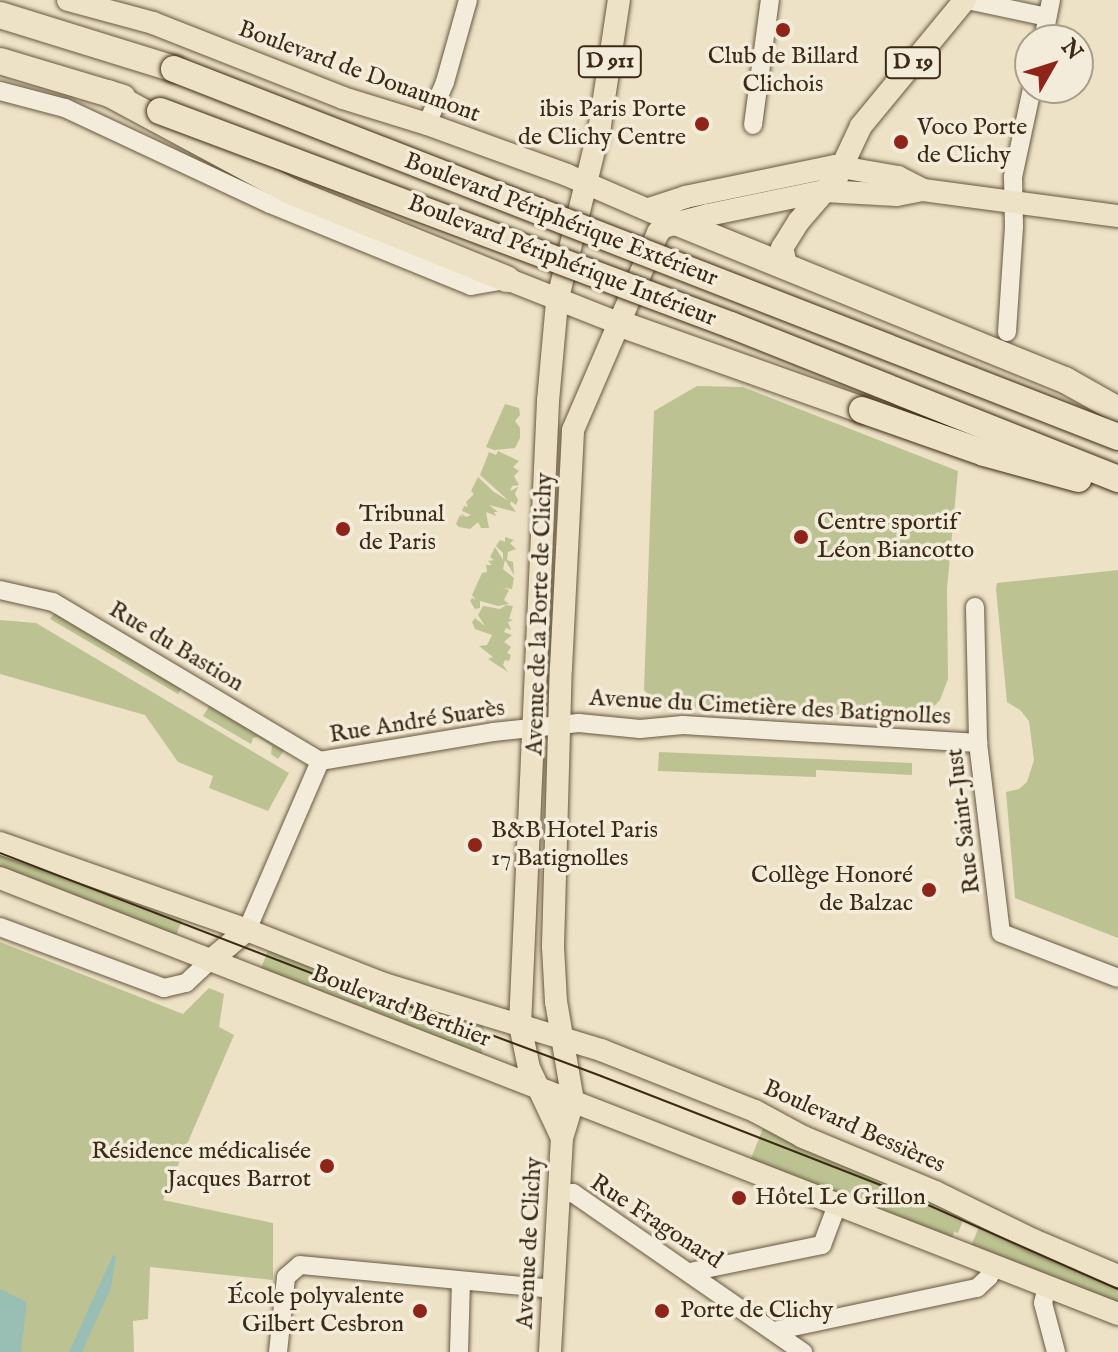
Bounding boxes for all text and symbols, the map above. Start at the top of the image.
street label: Boulevard de Douaumont [234,15,484,129]
marker: Club de Billard Clichois [774,21,792,39]
north arrow [1014,24,1094,104]
text: N [1054,34,1088,66]
place label: Club de Billard Clichois [708,43,858,99]
road number: D 911 [576,44,644,80]
road number: D 19 [883,45,943,81]
place label: ibis Paris Porte de Clichy Centre [518,96,686,152]
place label: Voco Porte de Clichy [917,114,1027,170]
marker: ibis Paris Porte de Clichy Centre [693,115,711,133]
marker: Voco Porte de Clichy [892,133,910,151]
street label: Boulevard Périphérique Extérieur [400,147,722,293]
street label: Boulevard Périphérique Intérieur [404,189,720,333]
street label: Avenue de la Porte de Clichy [521,472,559,756]
place label: Tribunal de Paris [359,501,445,557]
place label: Centre sportif Léon Biancotto [817,509,974,565]
marker: Tribunal de Paris [334,520,352,538]
marker: Centre sportif Léon Biancotto [792,528,810,546]
street label: Rue du Bastion [103,595,249,699]
street label: Avenue du Cimetière des Batignolles [588,684,952,732]
street label: Rue André Suarès [327,694,507,750]
street label: Rue Saint-Just [941,747,987,895]
place label: B&B Hotel Paris 17 Batignolles [491,817,658,873]
marker: B&B Hotel Paris 17 Batignolles [466,836,484,854]
place label: Collège Honoré de Balzac [751,862,913,918]
marker: Collège Honoré de Balzac [920,881,938,899]
street label: Boulevard Berthier [307,960,495,1054]
street label: Boulevard Bessières [759,1074,949,1180]
place label: Résidence médicalisée Jacques Barrot [91,1138,311,1194]
street label: Avenue de Clichy [511,1156,549,1330]
marker: Résidence médicalisée Jacques Barrot [318,1157,336,1175]
street label: Rue Fragonard [585,1169,727,1275]
place label: Hôtel Le Grillon [755,1184,926,1212]
marker: Hôtel Le Grillon [730,1189,748,1207]
place label: École polyvalente Gilbert Cesbron [227,1283,404,1339]
place label: Porte de Clichy [680,1297,833,1325]
marker: Porte de Clichy [651,1300,673,1322]
marker: École polyvalente Gilbert Cesbron [411,1302,429,1320]

